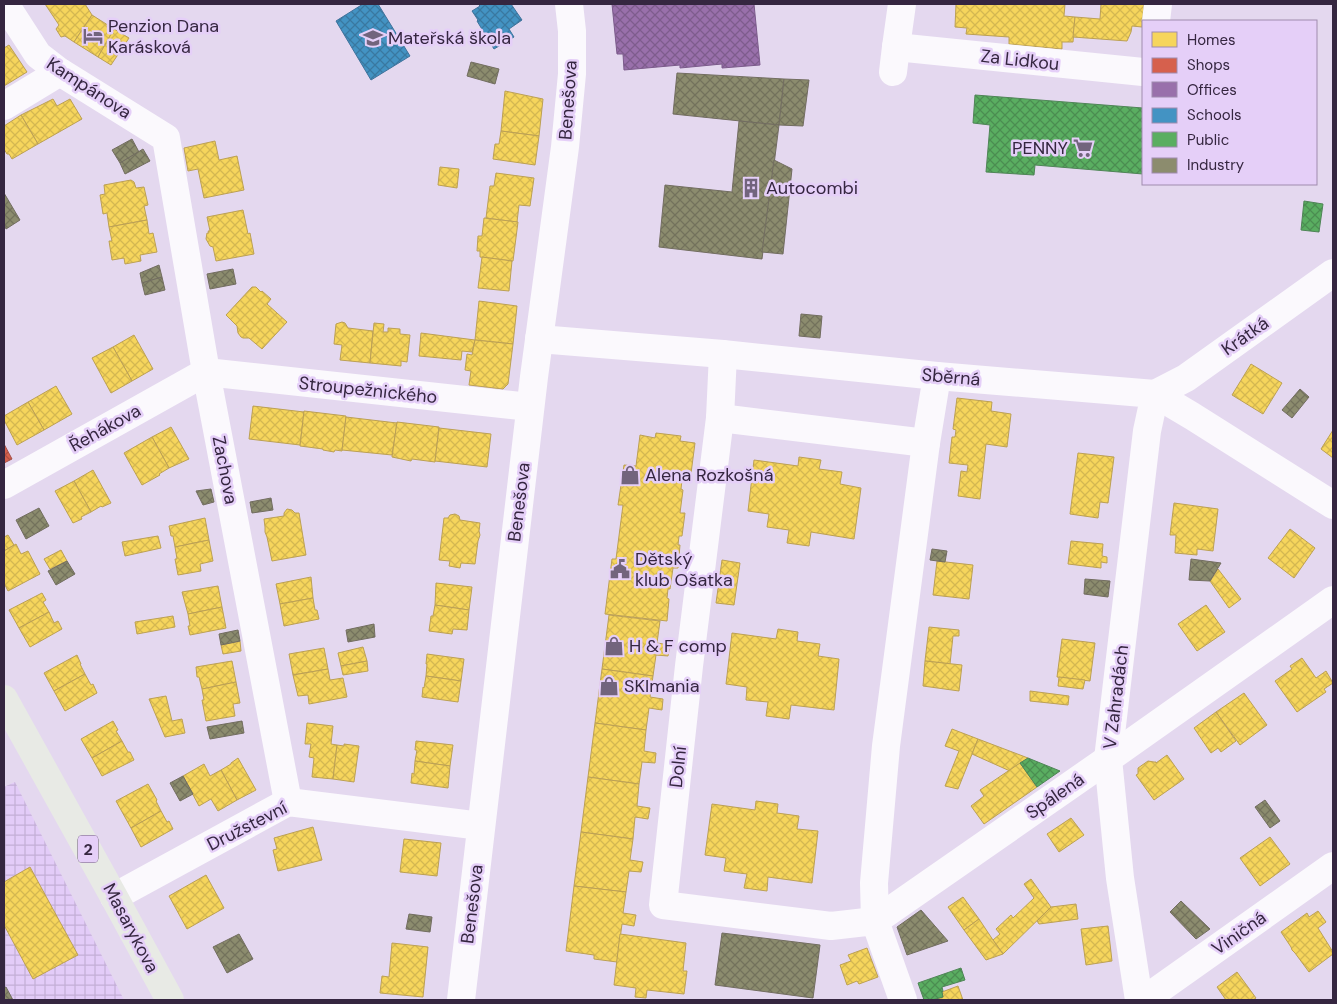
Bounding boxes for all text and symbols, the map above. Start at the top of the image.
place label: Penzion Dana Karásková [108,14,219,59]
legend [1142,20,1317,185]
hotel icon: Penzion Dana Karásková [82,25,104,47]
place label: Mateřská škola [388,26,511,50]
school or university icon: Mateřská škola [362,27,384,49]
text: Homes [1187,30,1236,50]
street label: Za Lidkou [980,44,1060,76]
street label: Kampánova [42,52,136,124]
text: Shops [1187,55,1230,75]
street label: Benešova [553,59,583,141]
text: Offices [1187,80,1237,100]
text: Schools [1187,105,1242,125]
text: Public [1187,130,1229,150]
place label: PENNY [1012,136,1069,160]
supermarket icon: PENNY [1072,137,1094,159]
text: Industry [1187,155,1245,175]
place label: Autocombi [766,176,858,200]
building icon: Autocombi [740,177,762,199]
street label: Krátká [1217,311,1273,361]
street label: Sběrná [921,362,981,392]
street label: Stroupežnického [298,371,438,409]
street label: Řehákova [65,399,145,457]
street label: Zachova [207,434,243,506]
street label: Benešova [502,461,536,543]
place label: Alena Rozkošná [645,463,773,487]
shop icon: Alena Rozkošná [619,464,641,486]
place label: Dětský klub Ošatka [635,547,733,592]
public building icon: Dětský klub Ošatka [609,558,631,580]
place label: H & F comp [629,634,727,658]
shop icon: H & F comp [603,635,625,657]
street label: V Zahradách [1098,643,1134,751]
place label: SKImania [624,674,699,698]
shop icon: SKImania [598,675,620,697]
street label: Dolní [664,745,692,789]
street label: Spálená [1021,767,1089,825]
street label: Družstevní [203,796,291,856]
road number: 2 [78,836,98,862]
street label: Benešova [455,863,489,945]
street label: Masarykova [97,879,165,977]
street label: Viničná [1207,906,1271,960]

